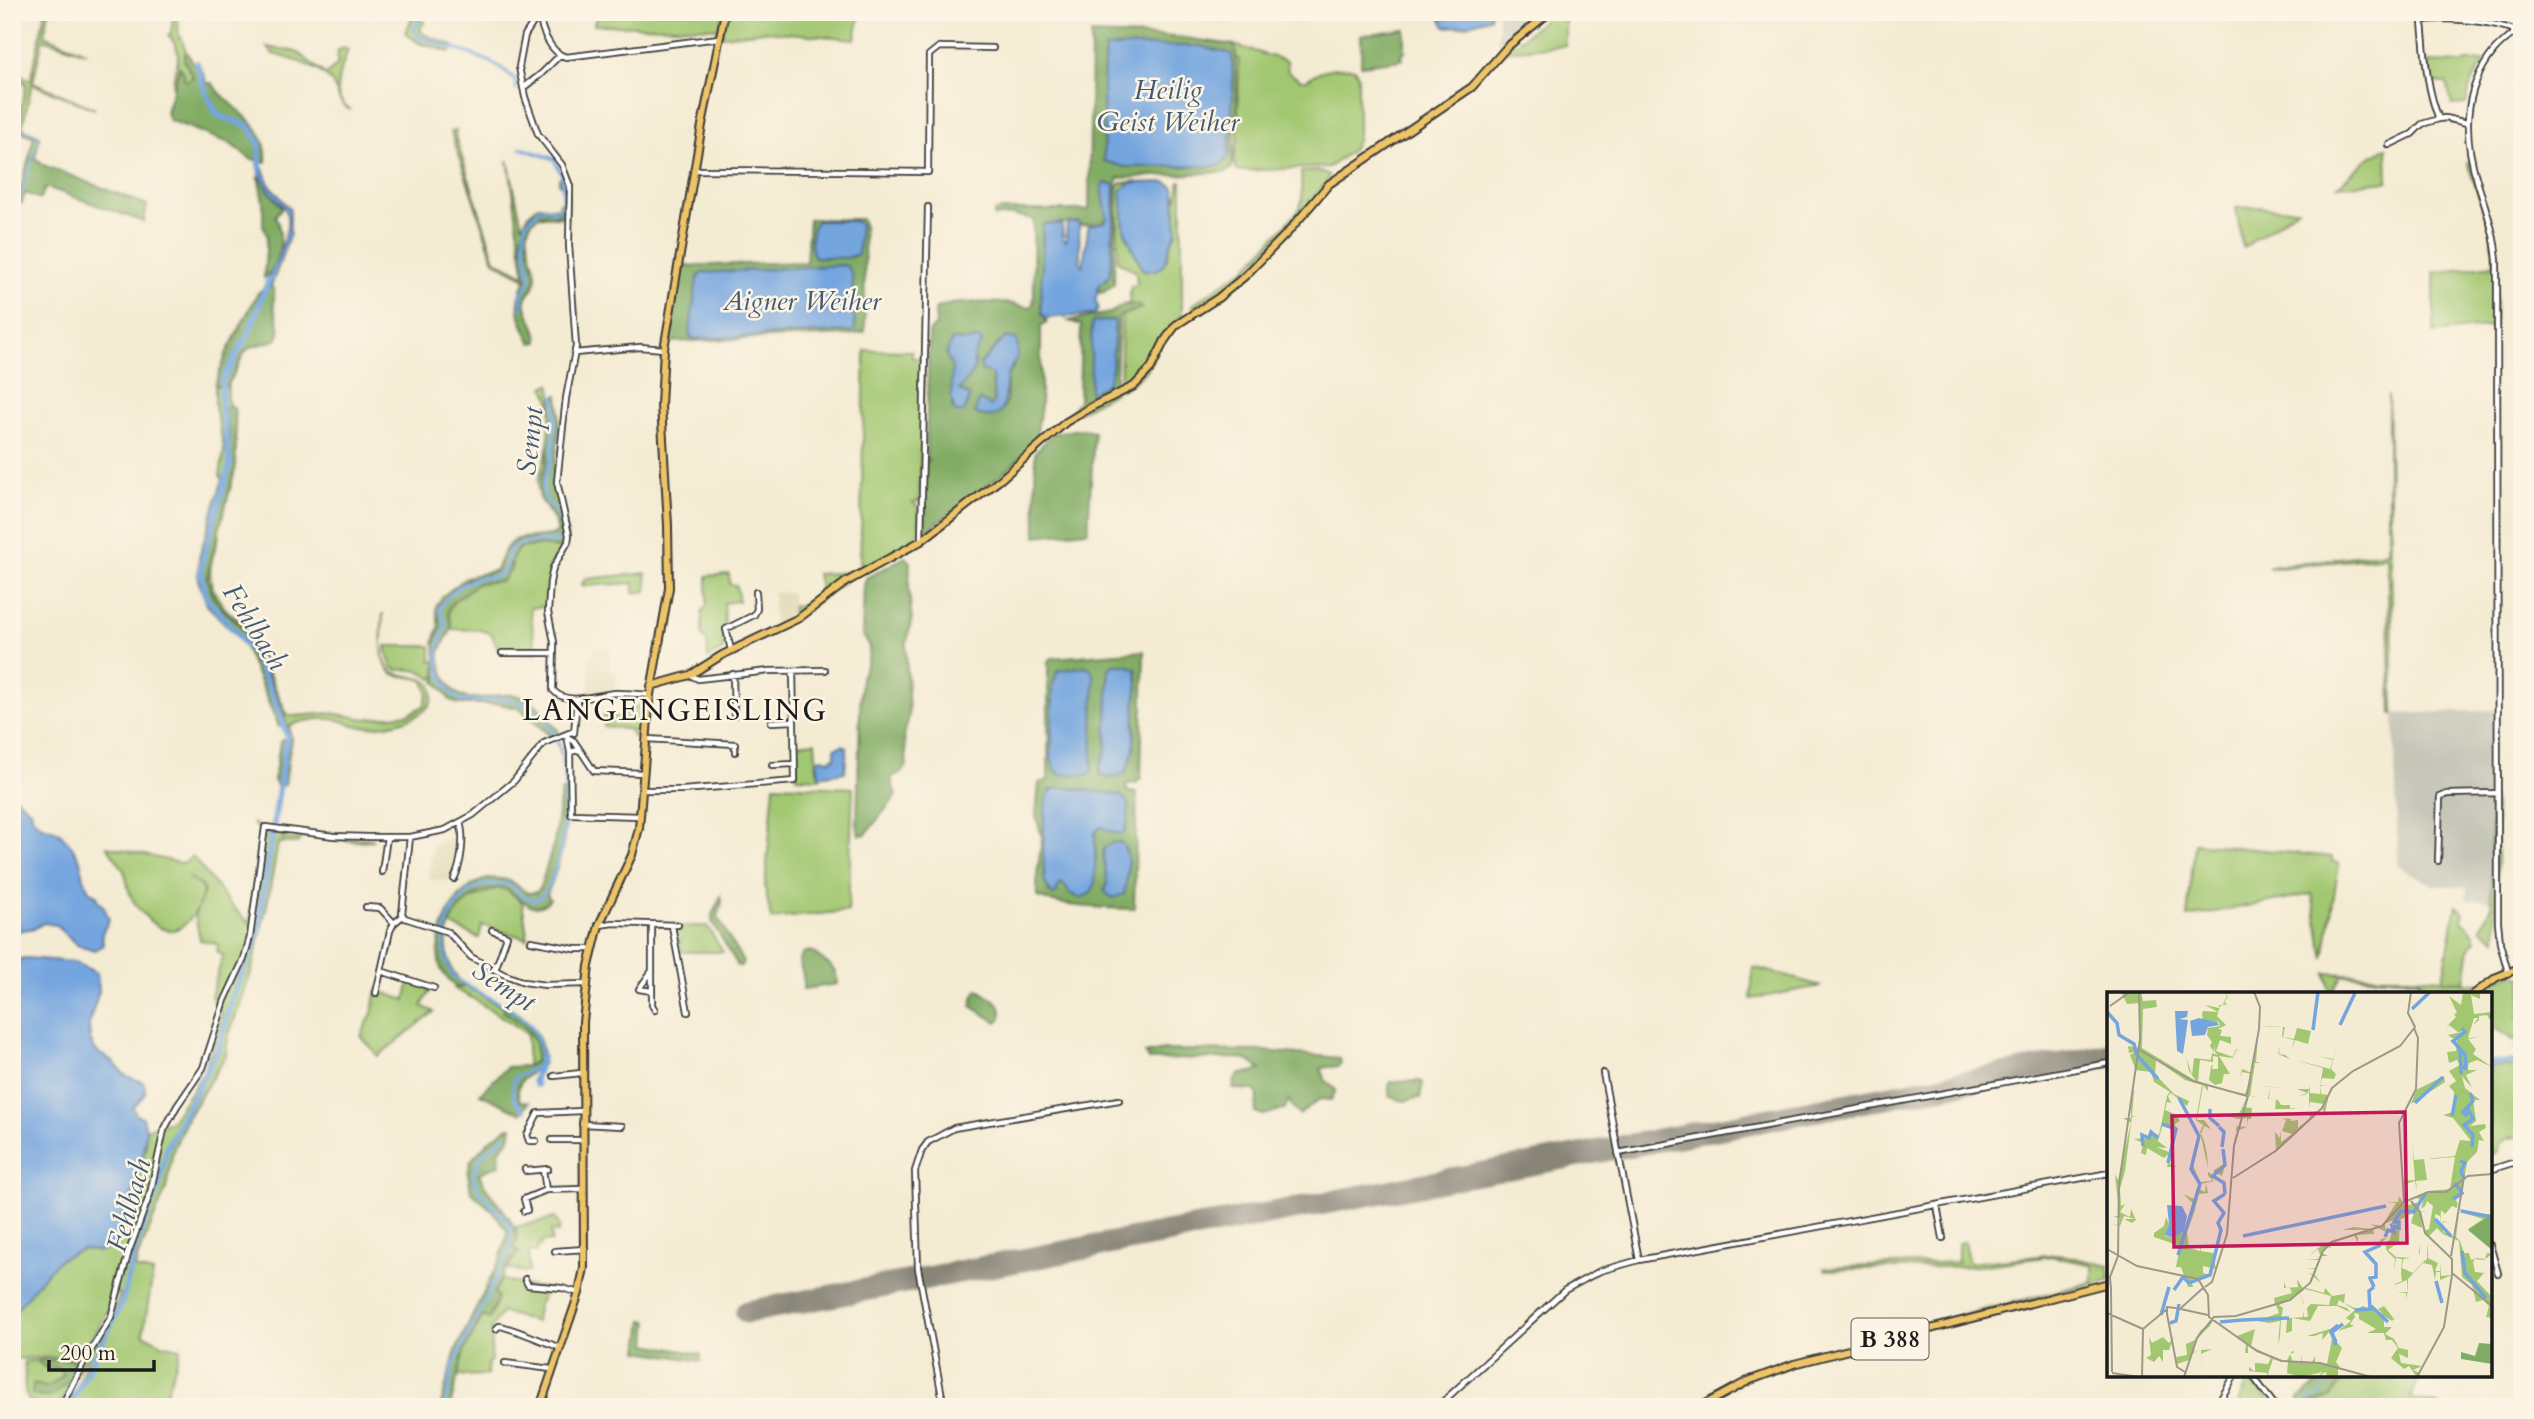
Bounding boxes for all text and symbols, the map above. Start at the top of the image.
water label: Heilig Geist Weiher [1097,71,1240,141]
water label: Aigner Weiher [722,282,882,320]
water label: Sempt [508,404,553,477]
water label: Fehlbach [214,577,297,678]
district label: LANGENGEISLING [522,690,828,731]
water label: Sempt [465,951,544,1021]
inset map [2107,992,2492,1377]
water label: Fehlbach [98,1153,161,1256]
road number: B 388 [1852,1318,1928,1359]
scale bar [49,1328,154,1372]
text: 200 m [60,1339,116,1368]

